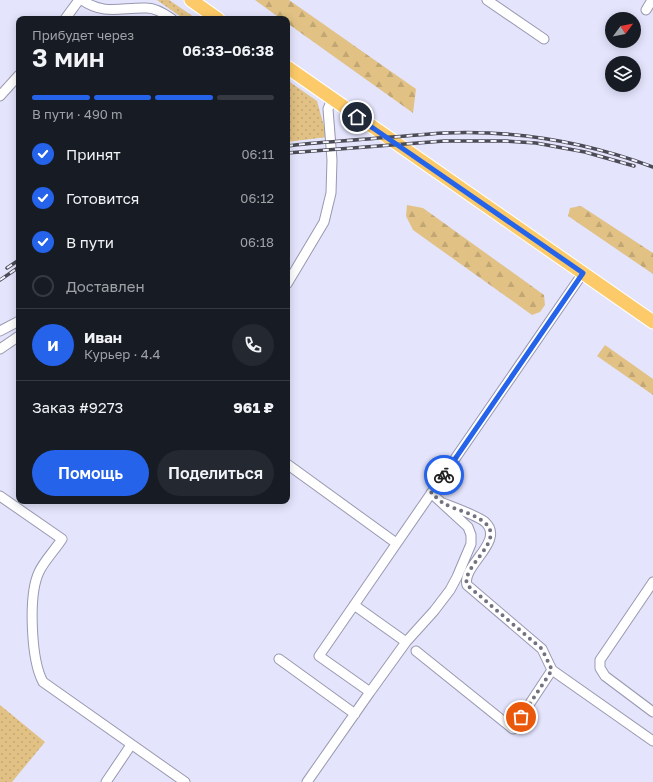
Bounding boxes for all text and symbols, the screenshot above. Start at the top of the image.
north arrow [605,12,641,48]
map controls [605,12,641,92]
text: Прибудет через [32,27,134,43]
text: 06:33–06:38 [182,41,274,59]
text: 3 мин [32,42,105,73]
button: layers [605,56,641,92]
pin [340,100,374,134]
text: В пути · 490 m [32,106,123,122]
icon: home [346,106,368,128]
icon: check [32,143,54,165]
text: Принят [66,145,121,163]
text: 06:11 [242,146,274,162]
icon: check [32,187,54,209]
text: Готовится [66,189,139,207]
text: 06:12 [240,190,274,206]
icon: check [32,231,54,253]
text: В пути [66,233,114,251]
text: 06:18 [240,234,274,250]
text: Доставлен [66,277,145,295]
button: phone [232,324,274,366]
text: Иван [84,328,122,346]
text: И [47,336,59,354]
text: Курьер · 4.4 [84,346,161,362]
text: Заказ #9273 [32,398,123,416]
text: 961 ₽ [233,398,274,416]
button: Помощь [32,450,149,496]
button: Поделиться [157,450,274,496]
courier [424,455,464,495]
icon: bike [433,464,455,486]
pin [504,700,538,734]
icon: bag [510,706,532,728]

